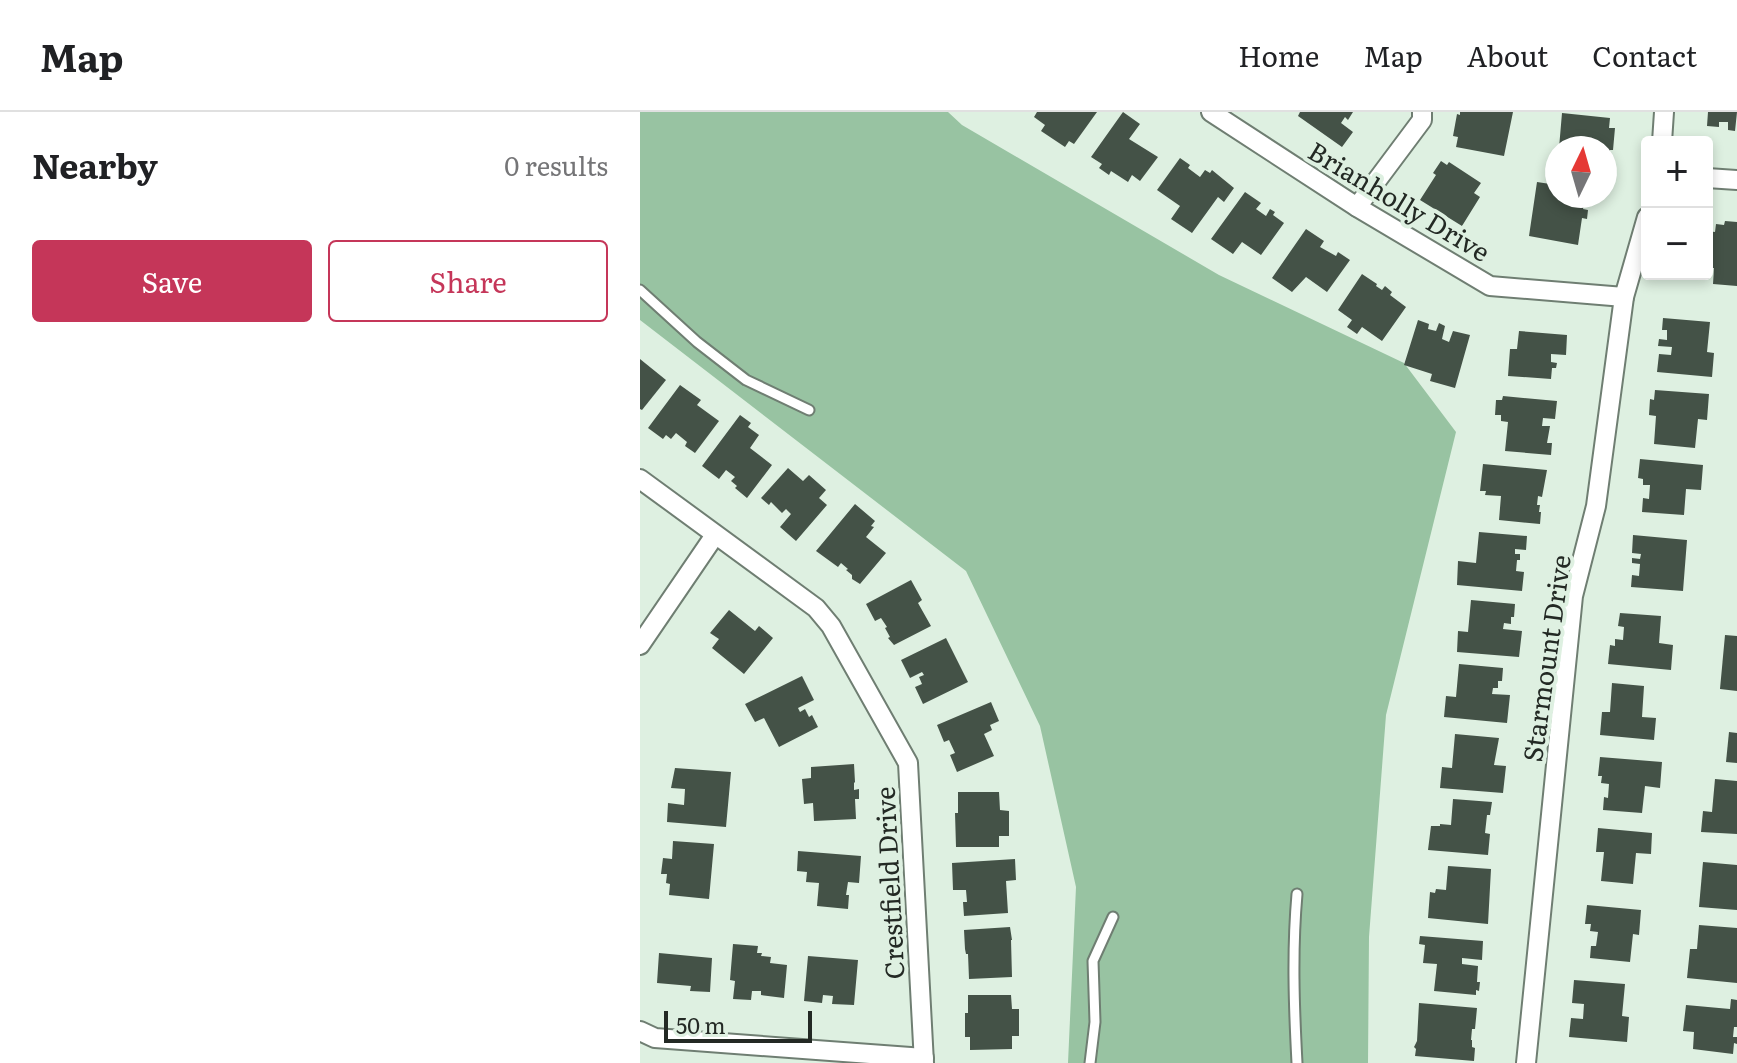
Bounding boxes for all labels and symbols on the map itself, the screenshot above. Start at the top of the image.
street label: Brianholly Drive [1302,130,1498,270]
north arrow [1545,136,1617,208]
street label: Starmount Drive [1511,552,1579,764]
street label: Crestfield Drive [863,786,913,980]
scale bar [664,1007,812,1043]

